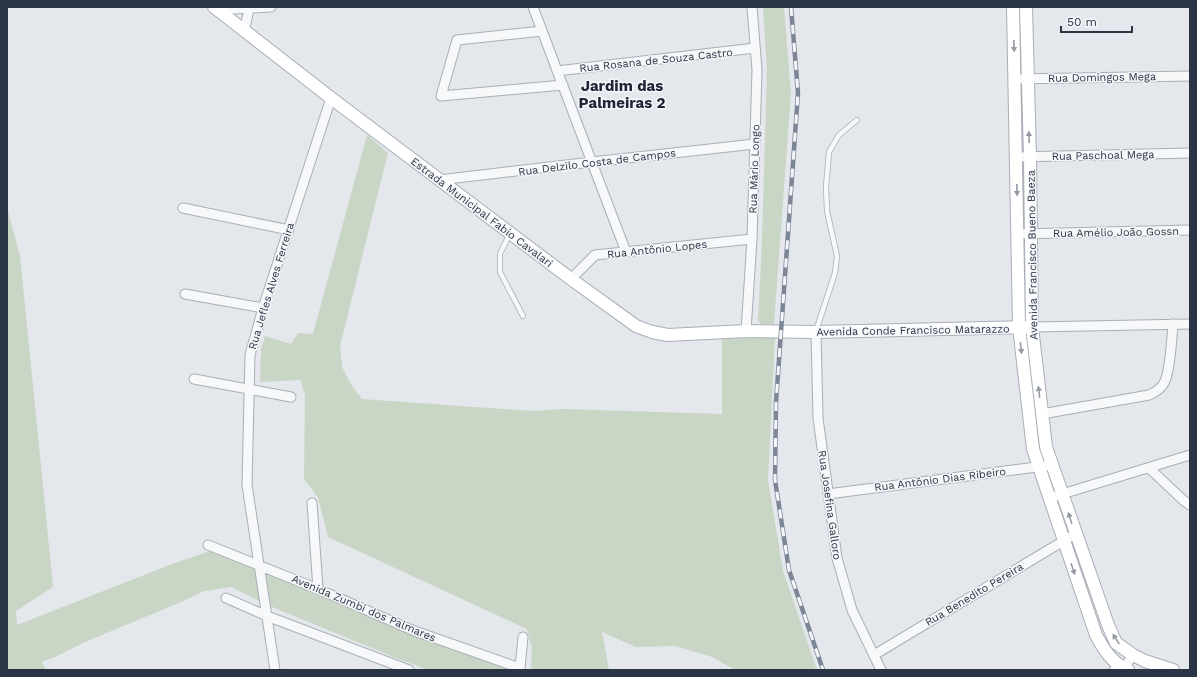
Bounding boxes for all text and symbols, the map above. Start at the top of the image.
scale bar [1061,8,1132,34]
text: 50 m [1067,15,1097,29]
one-way arrow [1011,40,1017,53]
street label: Rua Rosana de Souza Castro [579,46,733,75]
street label: Rua Domingos Mega [1048,70,1156,85]
district label: Jardim das Palmeiras 2 [578,77,666,112]
street label: Rua Mário Longo [746,124,763,214]
one-way arrow [1026,130,1032,143]
street label: Rua Delzilo Costa de Campos [518,146,677,179]
street label: Rua Paschoal Mega [1052,148,1154,163]
street label: Estrada Municipal Fabio Cavalari [408,155,555,270]
street label: Avenida Francisco Bueno Baeza [1025,170,1040,340]
one-way arrow [1014,184,1020,197]
street label: Rua Jefles Alves Ferreira [246,221,297,351]
street label: Rua Amélio João Gossn [1053,225,1179,240]
street label: Rua Antônio Lopes [606,238,708,261]
street label: Avenida Conde Francisco Matarazzo [816,322,1010,339]
one-way arrow [1018,342,1025,354]
one-way arrow [1036,386,1043,398]
street label: Rua Josefina Galloro [815,449,844,561]
street label: Rua Antônio Dias Ribeiro [874,465,1007,494]
one-way arrow [1066,512,1072,524]
street label: Rua Benedito Pereira [923,560,1026,629]
one-way arrow [1070,563,1076,575]
street label: Avenida Zumbi dos Palmares [290,572,438,645]
one-way arrow [1112,634,1119,645]

